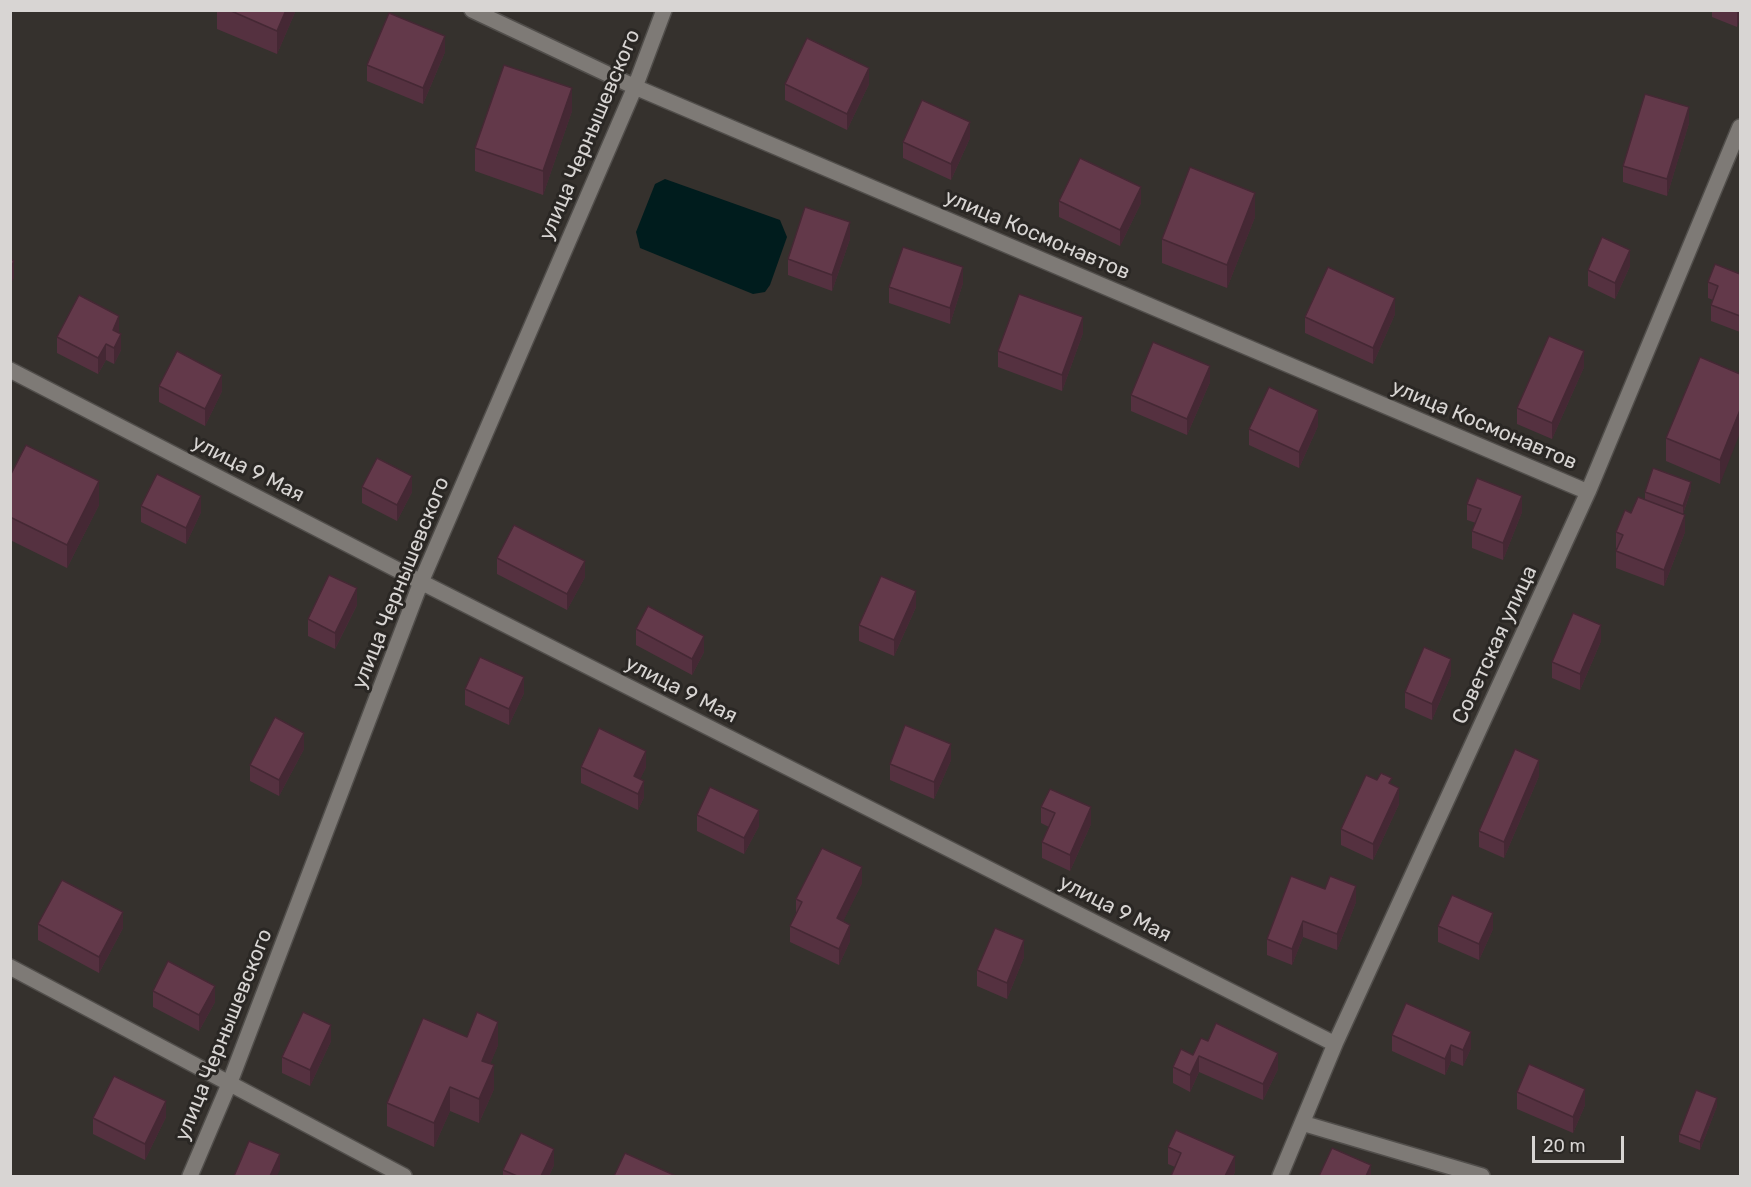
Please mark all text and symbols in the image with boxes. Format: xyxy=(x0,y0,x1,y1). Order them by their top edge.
street label: улица Чернышевского xyxy=(534,26,646,244)
street label: улица Космонавтов xyxy=(940,184,1134,286)
street label: улица Космонавтов xyxy=(1387,374,1581,476)
street label: улица 9 Мая xyxy=(188,430,308,508)
street label: улица Чернышевского xyxy=(347,473,455,693)
street label: Советская улица xyxy=(1447,562,1543,728)
street label: улица 9 Мая xyxy=(621,651,741,729)
street label: улица 9 Мая xyxy=(1055,870,1175,948)
street label: улица Чернышевского xyxy=(170,925,278,1145)
scale bar xyxy=(1535,1124,1626,1162)
text: 20 m xyxy=(1543,1135,1585,1157)

